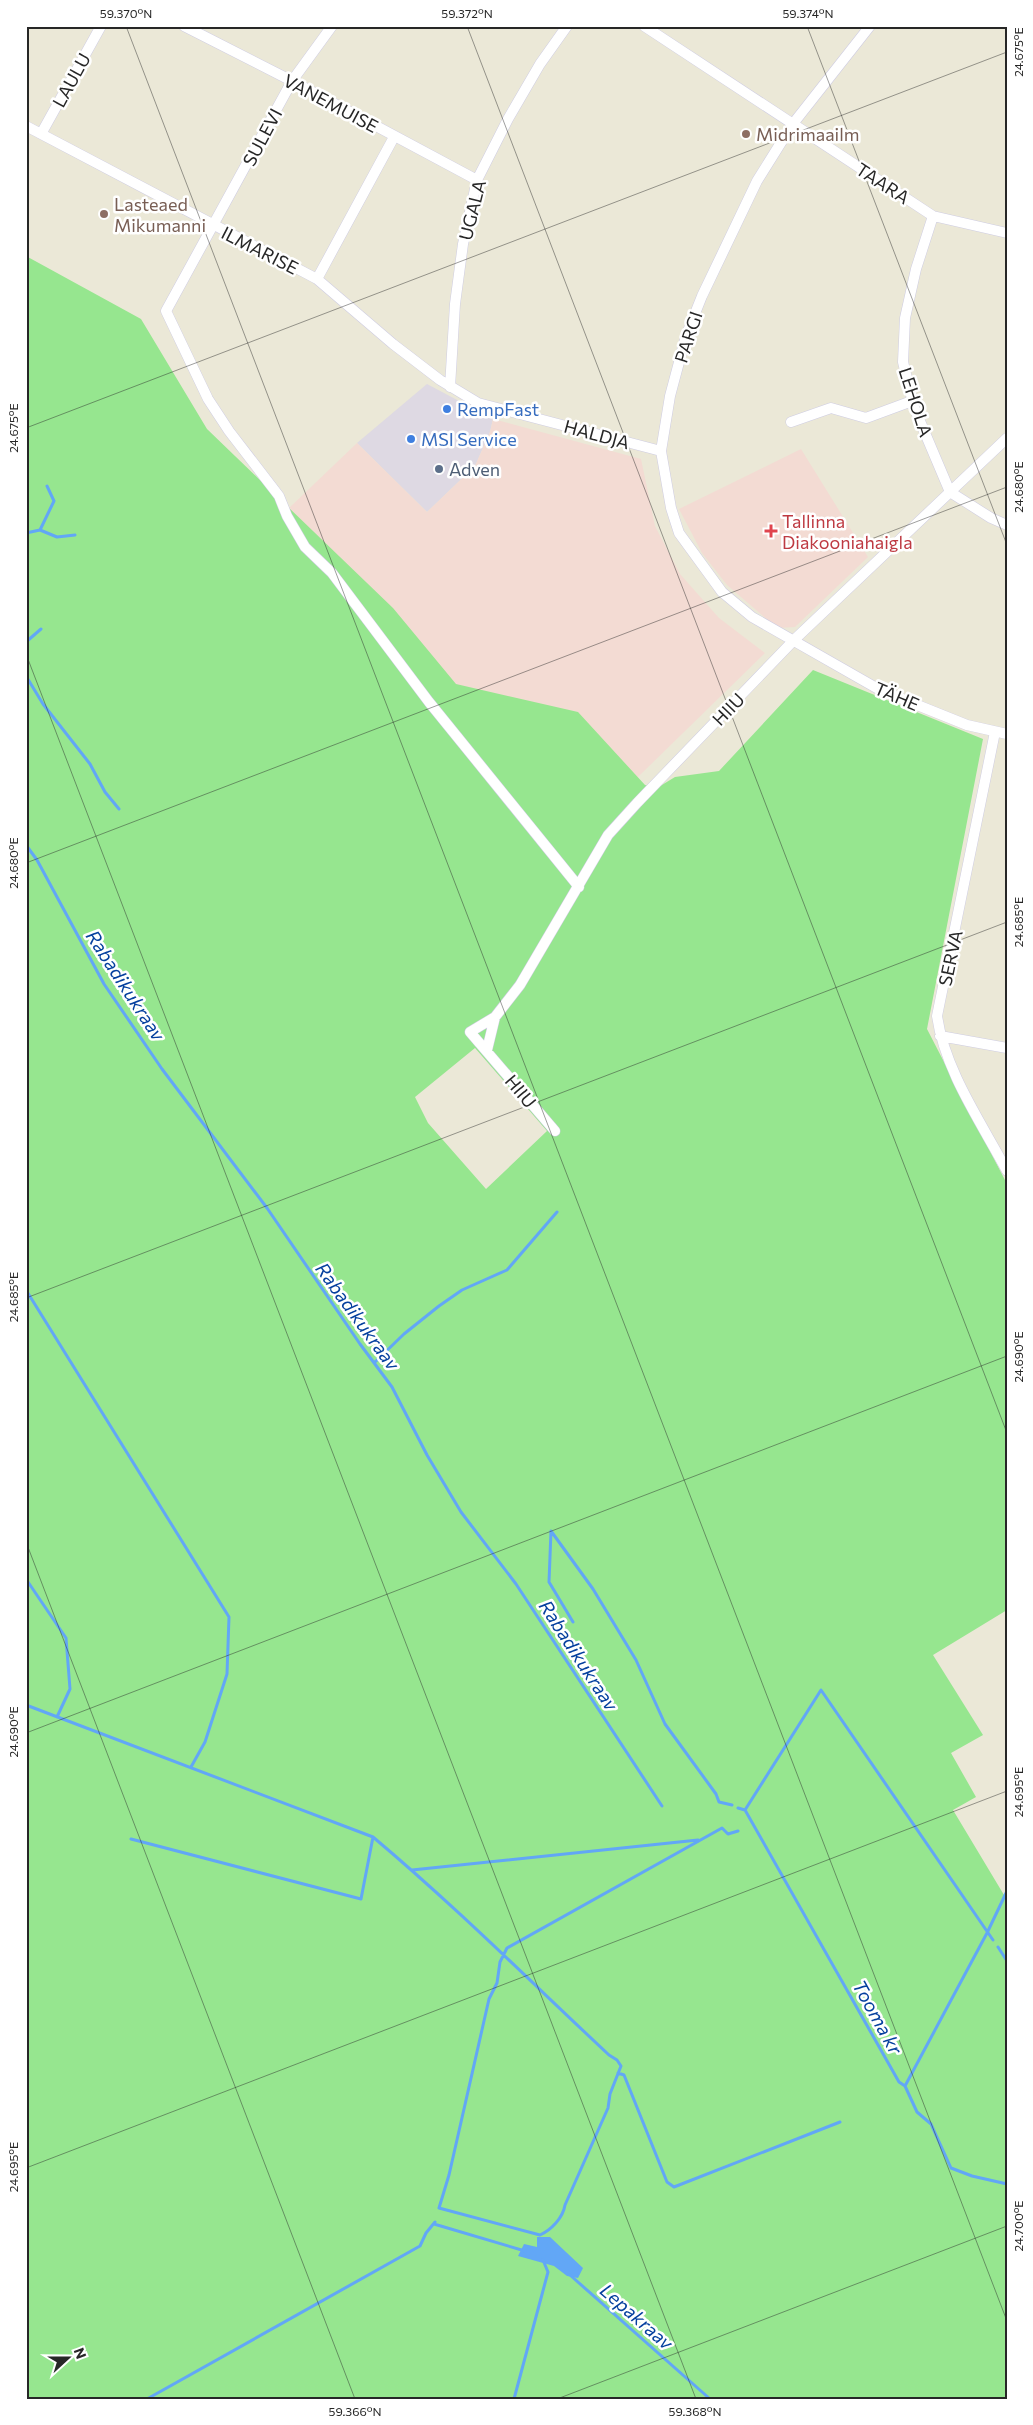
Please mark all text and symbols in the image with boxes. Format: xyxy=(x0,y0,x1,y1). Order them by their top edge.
text: 59.370°N xyxy=(100,6,152,20)
text: 59.372°N xyxy=(441,6,493,20)
text: 59.374°N xyxy=(782,6,834,20)
text: 24.675°E xyxy=(1011,27,1025,77)
street label: LAULU xyxy=(47,49,95,111)
street label: VANEMUISE xyxy=(280,69,382,137)
street label: SULEVI xyxy=(238,104,286,170)
place label: Midrimaailm xyxy=(756,123,860,145)
marker: Midrimaailm xyxy=(740,128,752,140)
street label: TAARA xyxy=(852,158,914,208)
street label: UGALA xyxy=(454,178,490,242)
place label: Lasteaed Mikumanni xyxy=(114,193,206,236)
marker: Lasteaed Mikumanni xyxy=(98,208,110,220)
street label: ILMARISE xyxy=(218,221,302,279)
street label: PARGI xyxy=(669,309,707,365)
street label: LEHOLA xyxy=(894,364,938,440)
place label: RempFast xyxy=(457,398,539,420)
text: 24.675°E xyxy=(6,403,20,453)
marker: RempFast xyxy=(441,403,453,415)
street label: HALDJA xyxy=(562,415,632,453)
place label: MSI Service xyxy=(421,428,517,450)
marker: MSI Service xyxy=(405,433,417,445)
place label: Adven xyxy=(449,458,500,480)
text: 24.680°E xyxy=(1011,461,1025,513)
marker: Adven xyxy=(433,463,445,475)
place label: Tallinna Diakooniahaigla xyxy=(782,510,913,553)
marker: Tallinna Diakooniahaigla xyxy=(764,524,778,538)
street label: TÄHE xyxy=(871,677,923,715)
street label: HIIU xyxy=(707,688,749,730)
text: 24.680°E xyxy=(6,837,20,889)
text: 24.685°E xyxy=(1011,897,1025,947)
water label: Rabadikukraav xyxy=(82,925,171,1046)
street label: SERVA xyxy=(933,928,967,988)
street label: HIIU xyxy=(501,1070,541,1112)
water label: Rabadikukraav xyxy=(311,1258,405,1375)
text: 24.685°E xyxy=(6,1272,20,1322)
text: 24.690°E xyxy=(1011,1331,1025,1383)
water label: Rabadikukraav xyxy=(535,1595,624,1716)
text: 24.690°E xyxy=(6,1706,20,1758)
text: 24.695°E xyxy=(1011,1767,1025,1817)
water label: Tooma kr xyxy=(848,1976,908,2059)
text: 24.695°E xyxy=(6,2142,20,2192)
text: 24.700°E xyxy=(1011,2201,1025,2251)
water label: Lepakraav xyxy=(596,2278,679,2355)
north arrow xyxy=(42,2332,92,2382)
text: N xyxy=(71,2345,90,2361)
text: 59.366°N xyxy=(329,2404,381,2418)
text: 59.368°N xyxy=(669,2404,721,2418)

